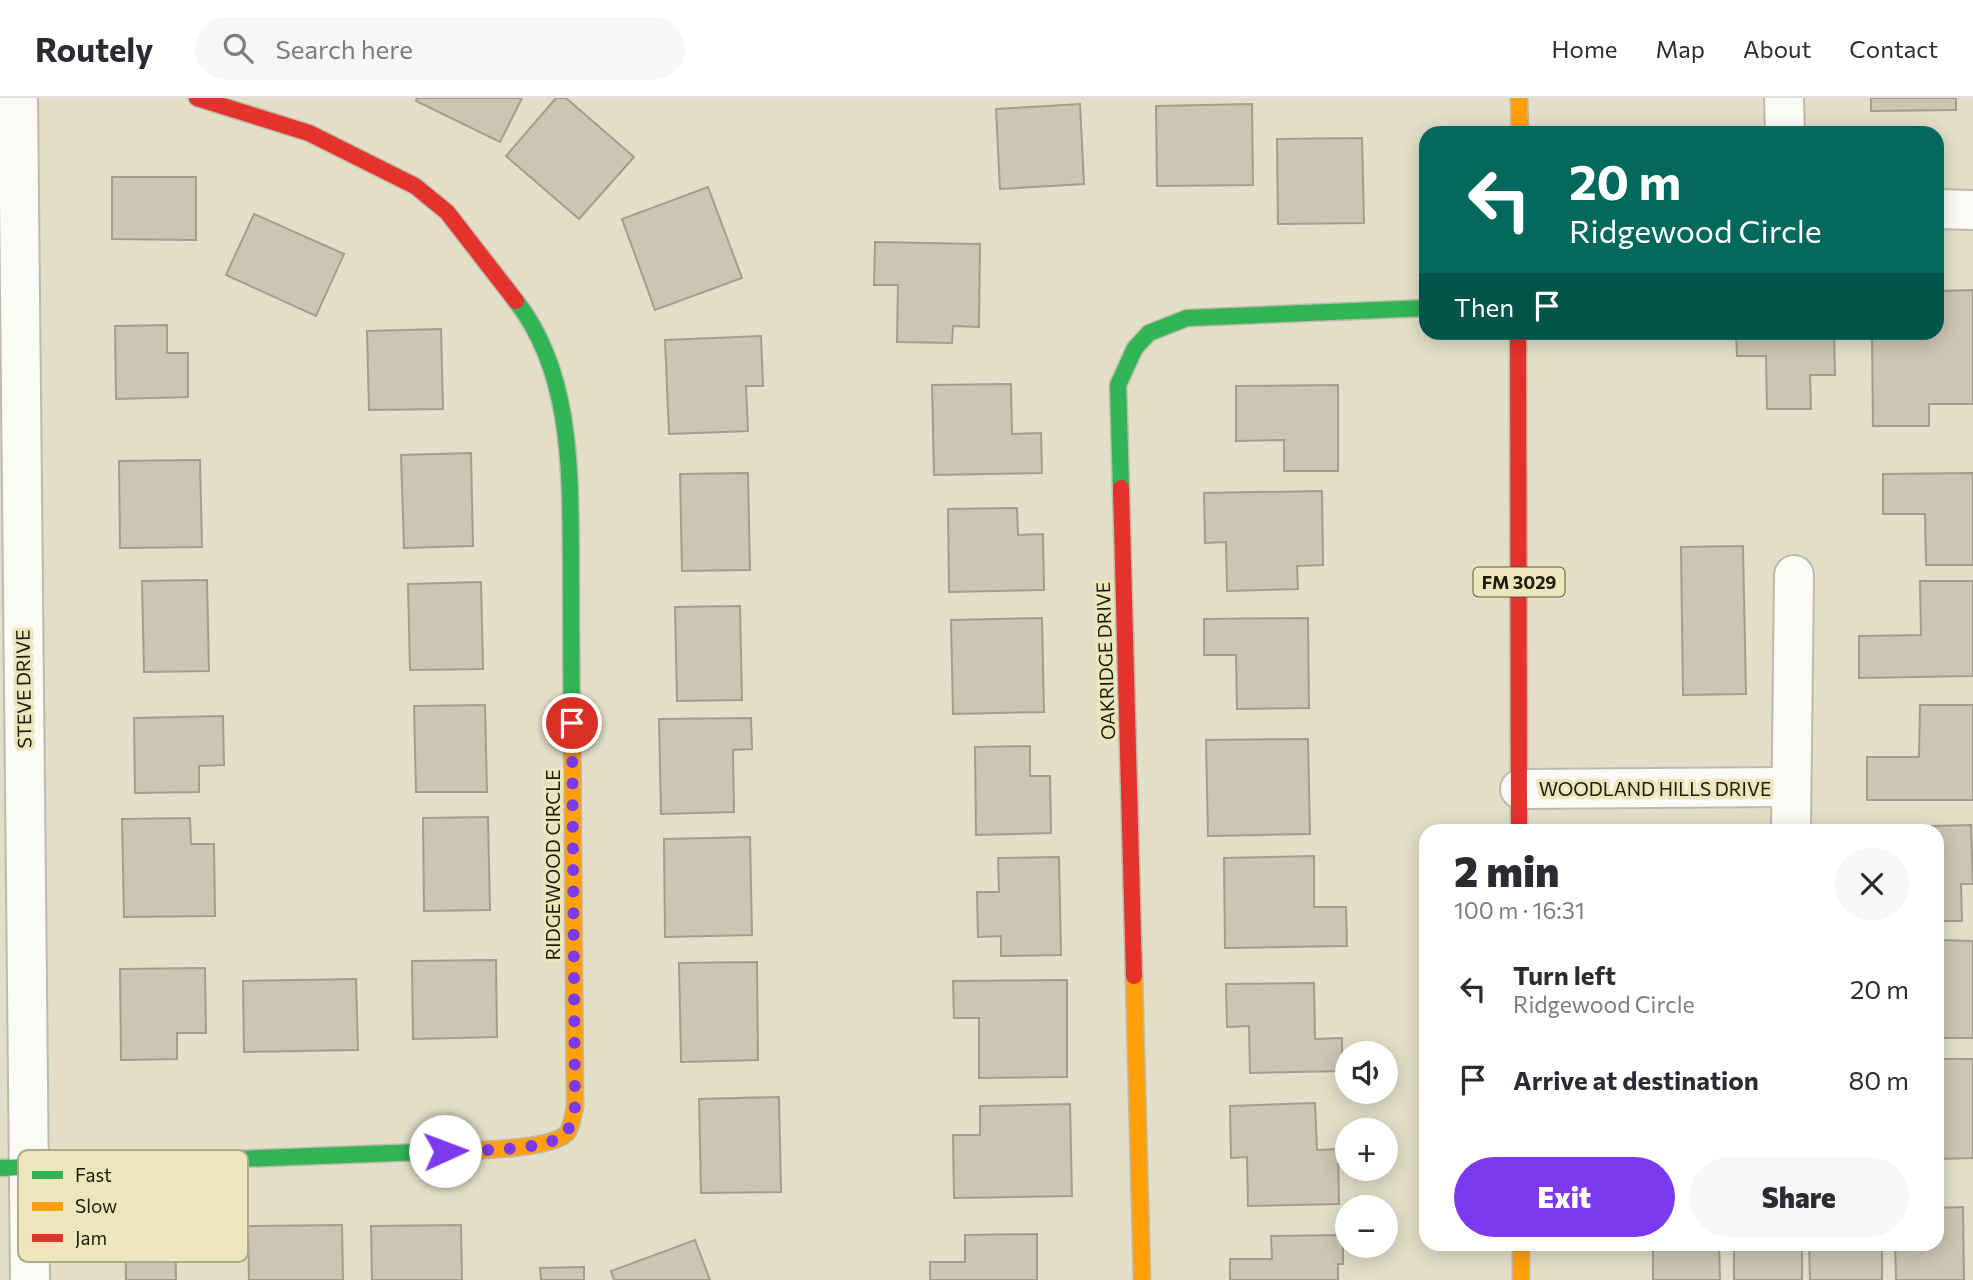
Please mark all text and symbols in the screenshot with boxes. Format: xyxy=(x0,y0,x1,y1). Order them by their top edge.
search box xyxy=(195,17,685,80)
text: Routely xyxy=(35,28,153,69)
icon: search xyxy=(219,29,257,67)
text: Search here xyxy=(275,33,413,64)
text: Home xyxy=(1552,34,1618,63)
text: Map xyxy=(1656,34,1705,63)
text: About xyxy=(1743,34,1811,63)
text: Contact xyxy=(1849,34,1938,63)
text: 20 m xyxy=(1569,150,1681,210)
icon: left xyxy=(1454,154,1545,245)
text: Ridgewood Circle xyxy=(1569,210,1822,250)
icon: arrive xyxy=(1528,287,1566,325)
text: Then xyxy=(1454,291,1514,322)
road number: FM 3029 xyxy=(1474,568,1564,596)
street label: OAKRIDGE DRIVE xyxy=(1091,582,1119,740)
street label: STEVE DRIVE xyxy=(10,629,36,749)
pin xyxy=(542,693,602,753)
icon: arrive xyxy=(553,704,591,742)
street label: RIDGEWOOD CIRCLE xyxy=(541,770,564,960)
street label: WOODLAND HILLS DRIVE xyxy=(1539,777,1771,800)
text: 2 min xyxy=(1454,844,1560,896)
button: close xyxy=(1835,847,1909,921)
text: 100 m · 16:31 xyxy=(1454,896,1585,924)
text: Turn left xyxy=(1513,959,1616,990)
icon: left xyxy=(1454,970,1492,1008)
text: 20 m xyxy=(1850,973,1909,1004)
text: Ridgewood Circle xyxy=(1513,990,1695,1018)
map controls xyxy=(1335,1041,1398,1258)
button: sound xyxy=(1335,1041,1398,1104)
icon: arrive xyxy=(1454,1061,1492,1099)
text: Arrive at destination xyxy=(1513,1064,1759,1095)
text: 80 m xyxy=(1849,1064,1909,1095)
position arrow xyxy=(408,1114,482,1188)
button: + xyxy=(1335,1118,1398,1181)
legend xyxy=(18,1150,248,1262)
button: Exit xyxy=(1454,1157,1675,1237)
button: Share xyxy=(1689,1157,1909,1237)
text: Fast xyxy=(75,1163,112,1186)
text: Slow xyxy=(75,1194,117,1217)
button: − xyxy=(1335,1195,1398,1258)
text: Jam xyxy=(75,1226,107,1249)

